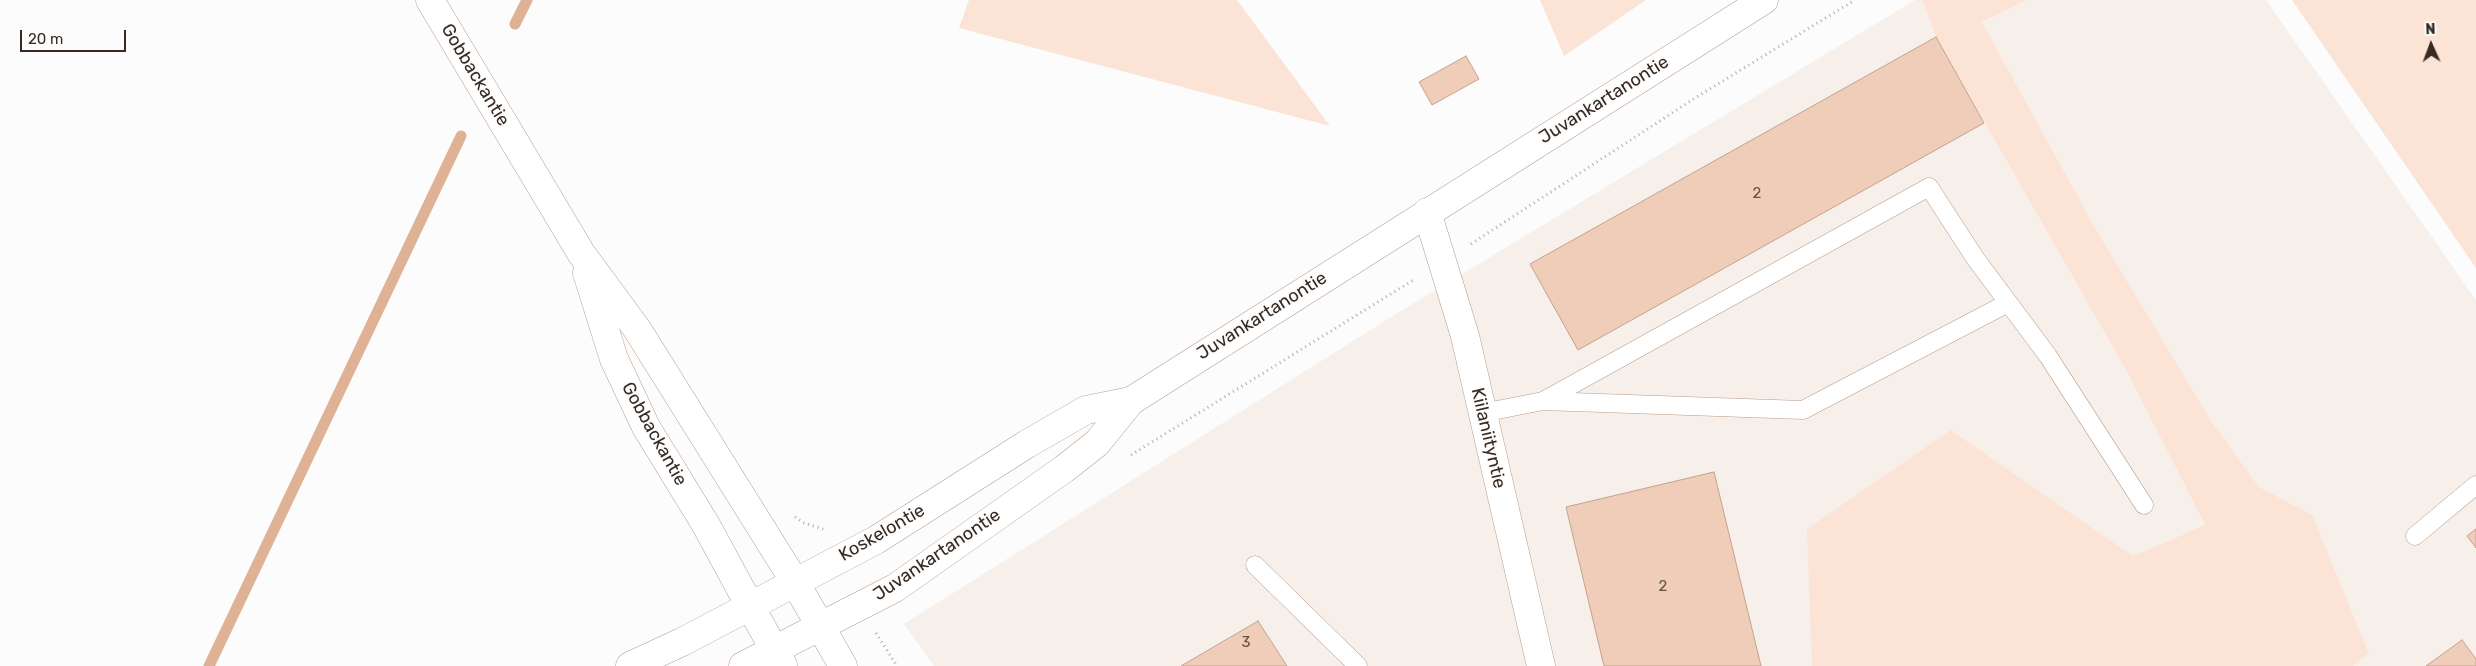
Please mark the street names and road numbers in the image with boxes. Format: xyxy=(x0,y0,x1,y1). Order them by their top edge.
street label: Gobbackantie xyxy=(436,20,514,130)
street label: Juvankartanontie xyxy=(1535,51,1673,149)
street label: Juvankartanontie xyxy=(1193,267,1331,365)
street label: Gobbackantie xyxy=(617,378,691,490)
street label: Kiilaniityntie xyxy=(1466,386,1510,490)
street label: Koskelontie xyxy=(835,500,929,566)
street label: Juvankartanontie xyxy=(869,504,1005,606)

